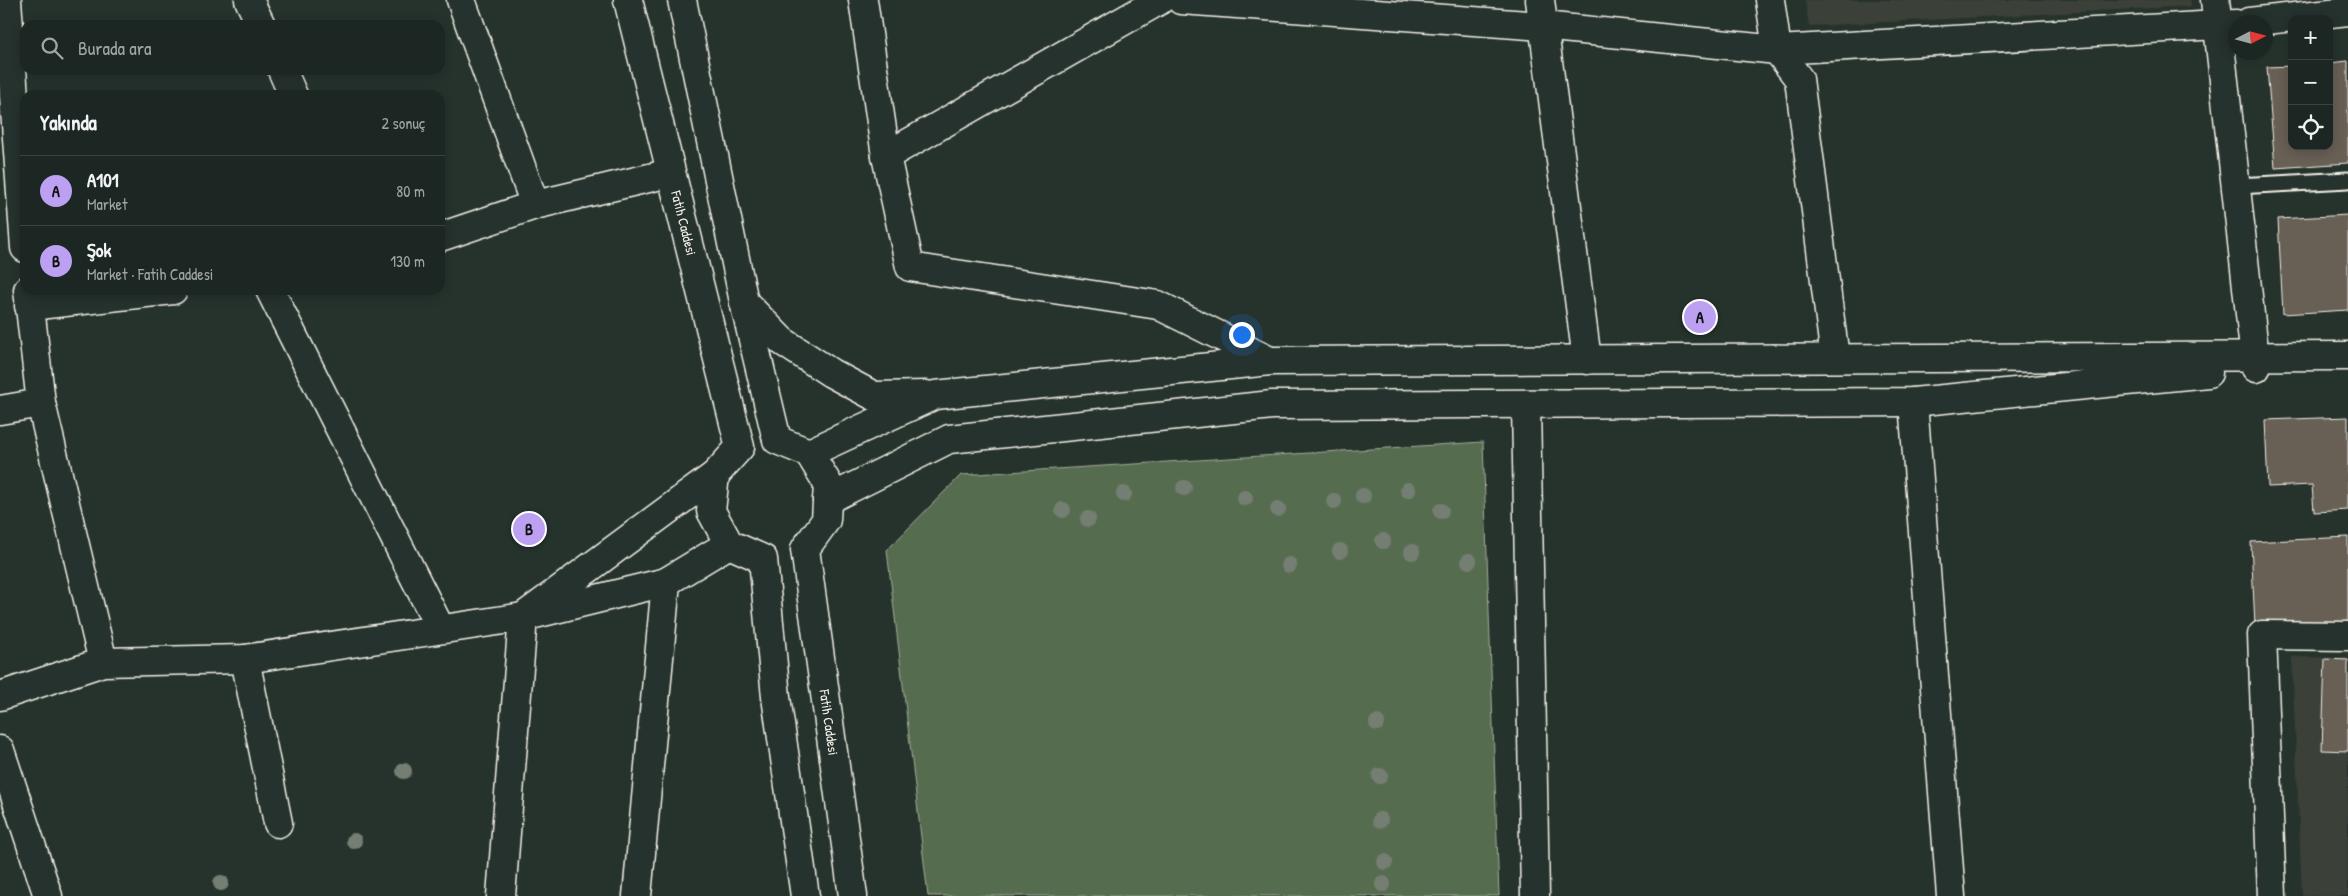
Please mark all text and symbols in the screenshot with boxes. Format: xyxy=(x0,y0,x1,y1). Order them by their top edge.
north arrow xyxy=(2228,15,2273,60)
map controls xyxy=(2288,15,2333,150)
button: + xyxy=(2288,15,2333,60)
search box xyxy=(20,20,445,75)
icon: search xyxy=(38,34,66,62)
text: Burada ara xyxy=(78,35,151,61)
button: − xyxy=(2288,60,2333,105)
button: locate xyxy=(2288,105,2333,150)
text: Yakında xyxy=(40,108,97,137)
text: 2 sonuç xyxy=(381,112,425,134)
text: A101 xyxy=(87,167,119,193)
text: A xyxy=(52,180,60,202)
text: 80 m xyxy=(396,180,425,202)
street label: Fatih Caddesi xyxy=(667,188,702,257)
text: Market xyxy=(87,193,127,215)
text: Şok xyxy=(87,237,111,263)
text: B xyxy=(52,250,60,272)
text: 130 m xyxy=(390,250,425,272)
text: Market · Fatih Caddesi xyxy=(87,263,213,285)
pin: A xyxy=(1684,298,1716,336)
your location xyxy=(1229,322,1255,348)
pin: B xyxy=(513,510,545,548)
street label: Fatih Caddesi xyxy=(815,687,843,756)

